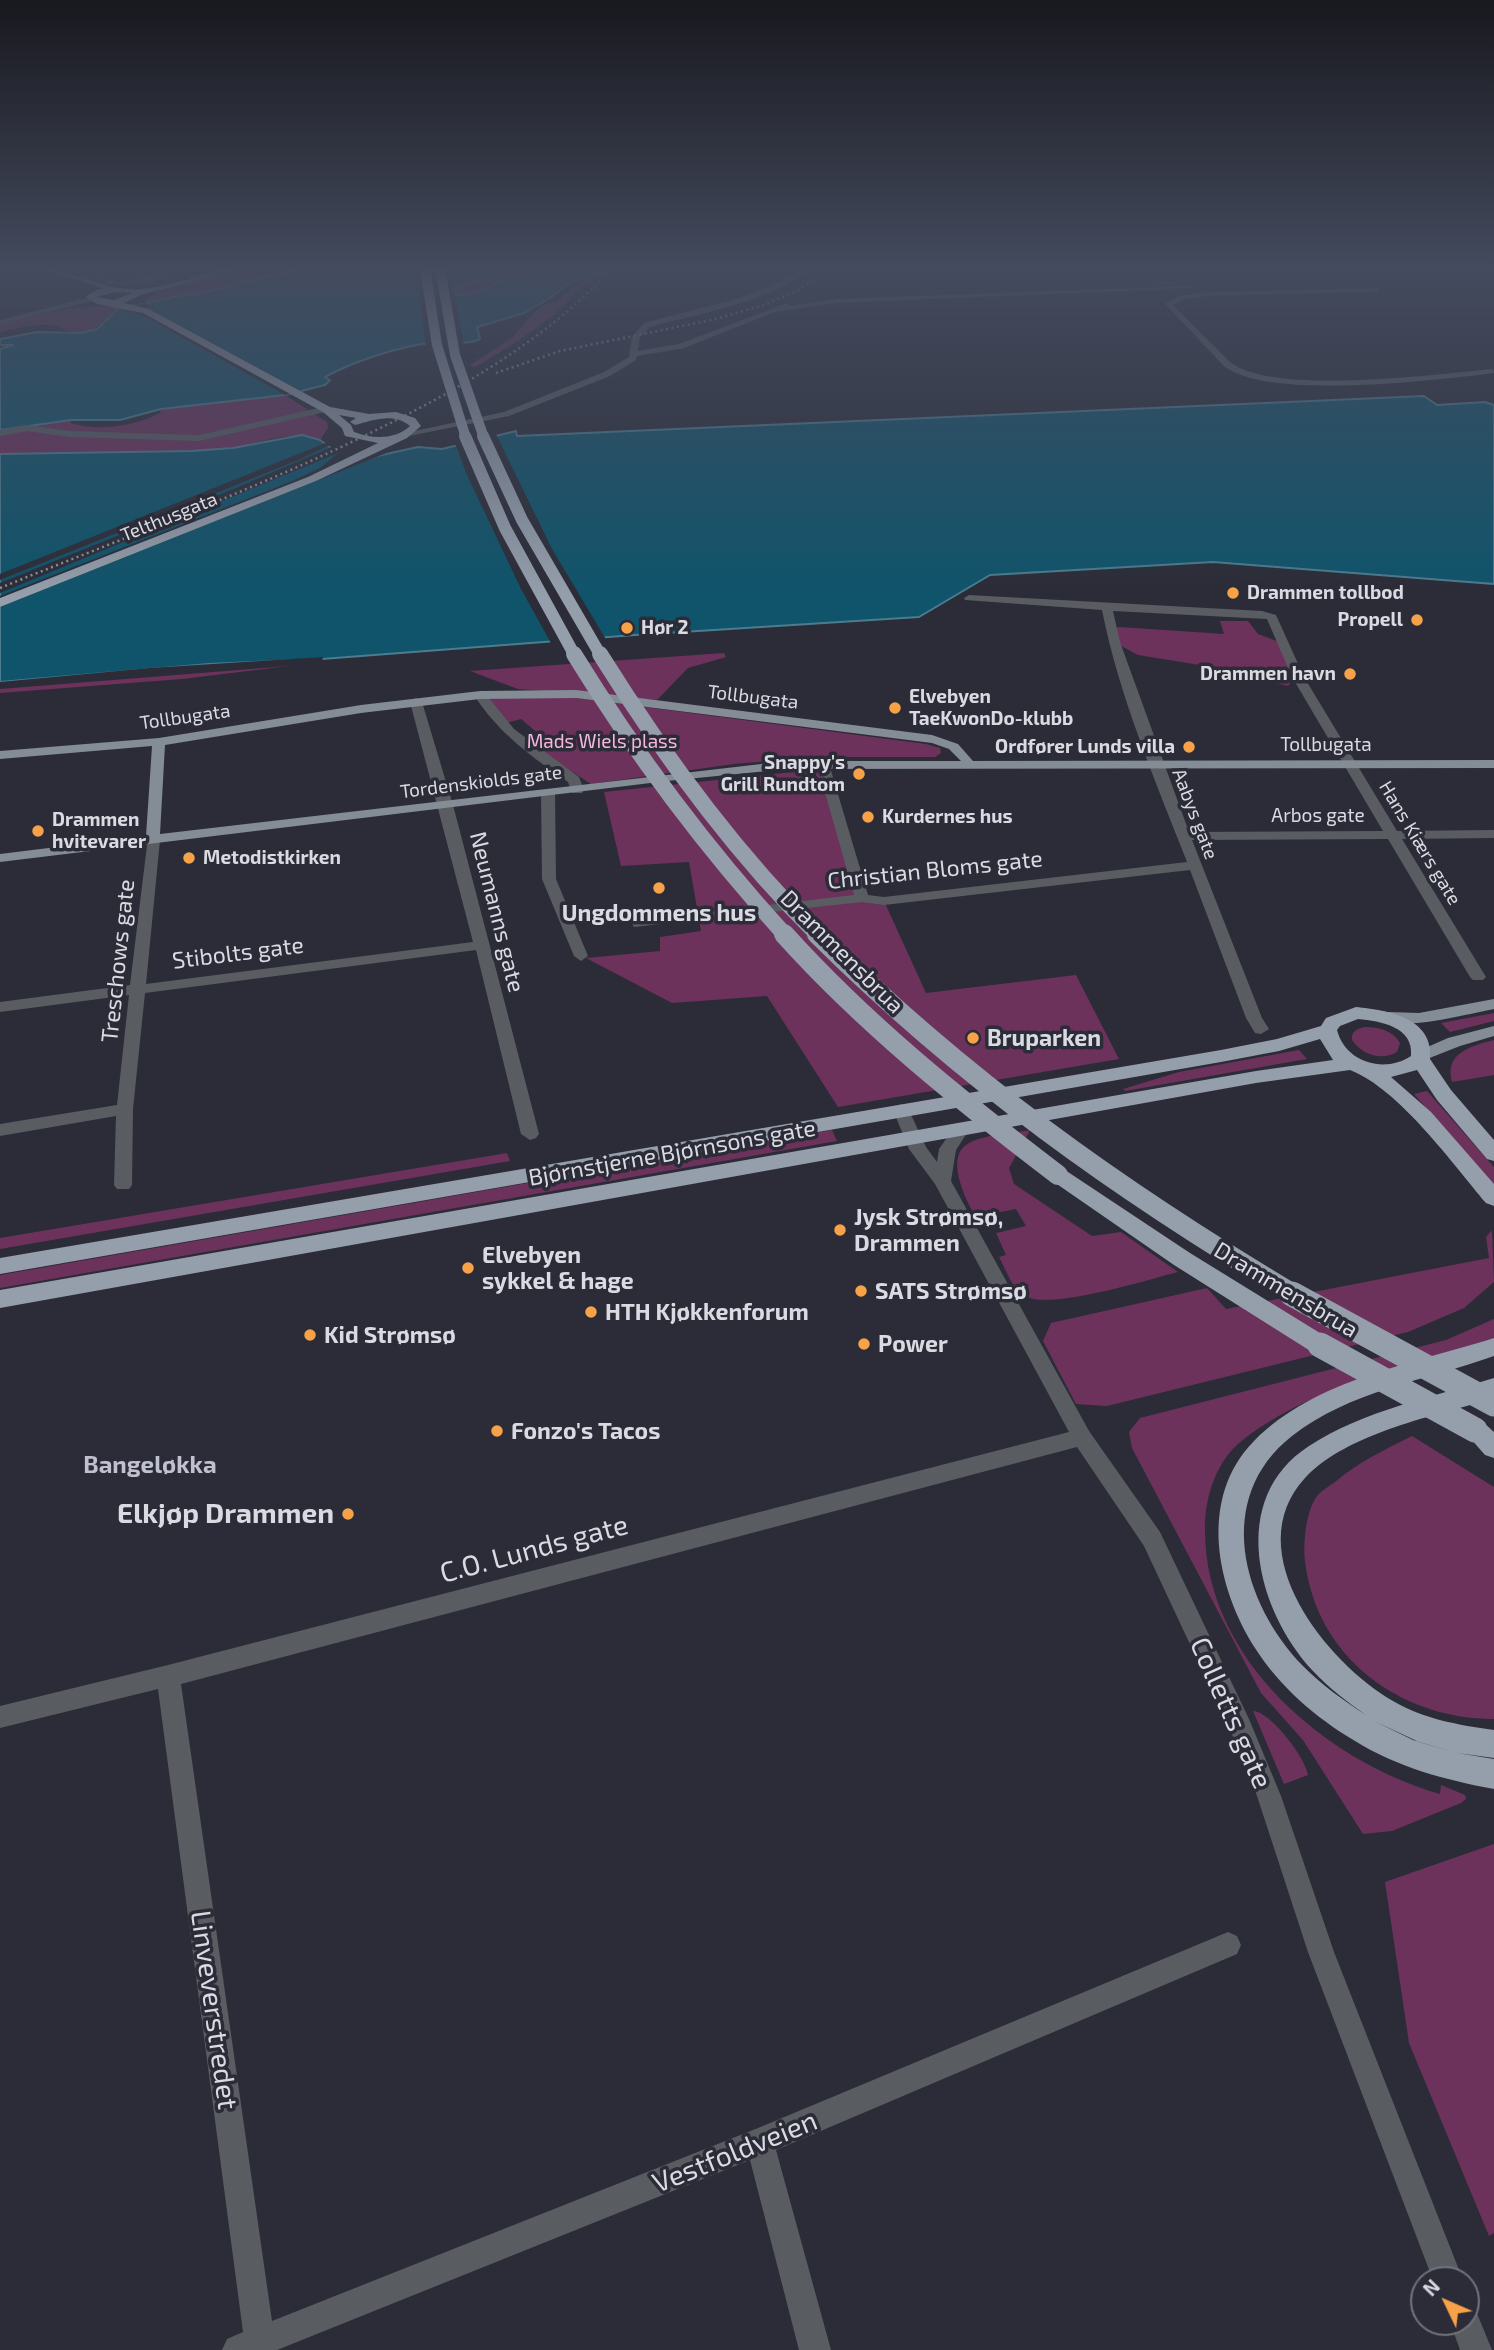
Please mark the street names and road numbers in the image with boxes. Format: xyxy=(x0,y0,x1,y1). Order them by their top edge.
street label: Telthusgata xyxy=(117,487,221,547)
street label: Tollbugata xyxy=(706,680,800,714)
street label: Tollbugata xyxy=(138,699,232,735)
street label: Tollbugata xyxy=(1280,734,1372,756)
street label: Tordenskiolds gate xyxy=(399,761,563,803)
street label: Aabys gate xyxy=(1167,765,1223,863)
street label: Hans Kiærs gate xyxy=(1374,777,1466,909)
street label: Arbos gate xyxy=(1271,805,1365,827)
street label: Neumanns gate xyxy=(464,829,530,995)
street label: Christian Bloms gate xyxy=(826,845,1044,895)
street label: Treschows gate xyxy=(96,878,140,1044)
street label: Drammensbrua xyxy=(775,885,909,1019)
street label: Stibolts gate xyxy=(171,931,305,975)
street label: Bjørnstjerne Bjørnsons gate xyxy=(526,1114,818,1192)
street label: Drammensbrua xyxy=(1209,1236,1363,1344)
street label: C.O. Lunds gate xyxy=(436,1508,632,1590)
street label: Colletts gate xyxy=(1183,1632,1279,1794)
street label: Linveverstredet xyxy=(183,1908,245,2112)
street label: Vestfoldveien xyxy=(648,2104,822,2200)

